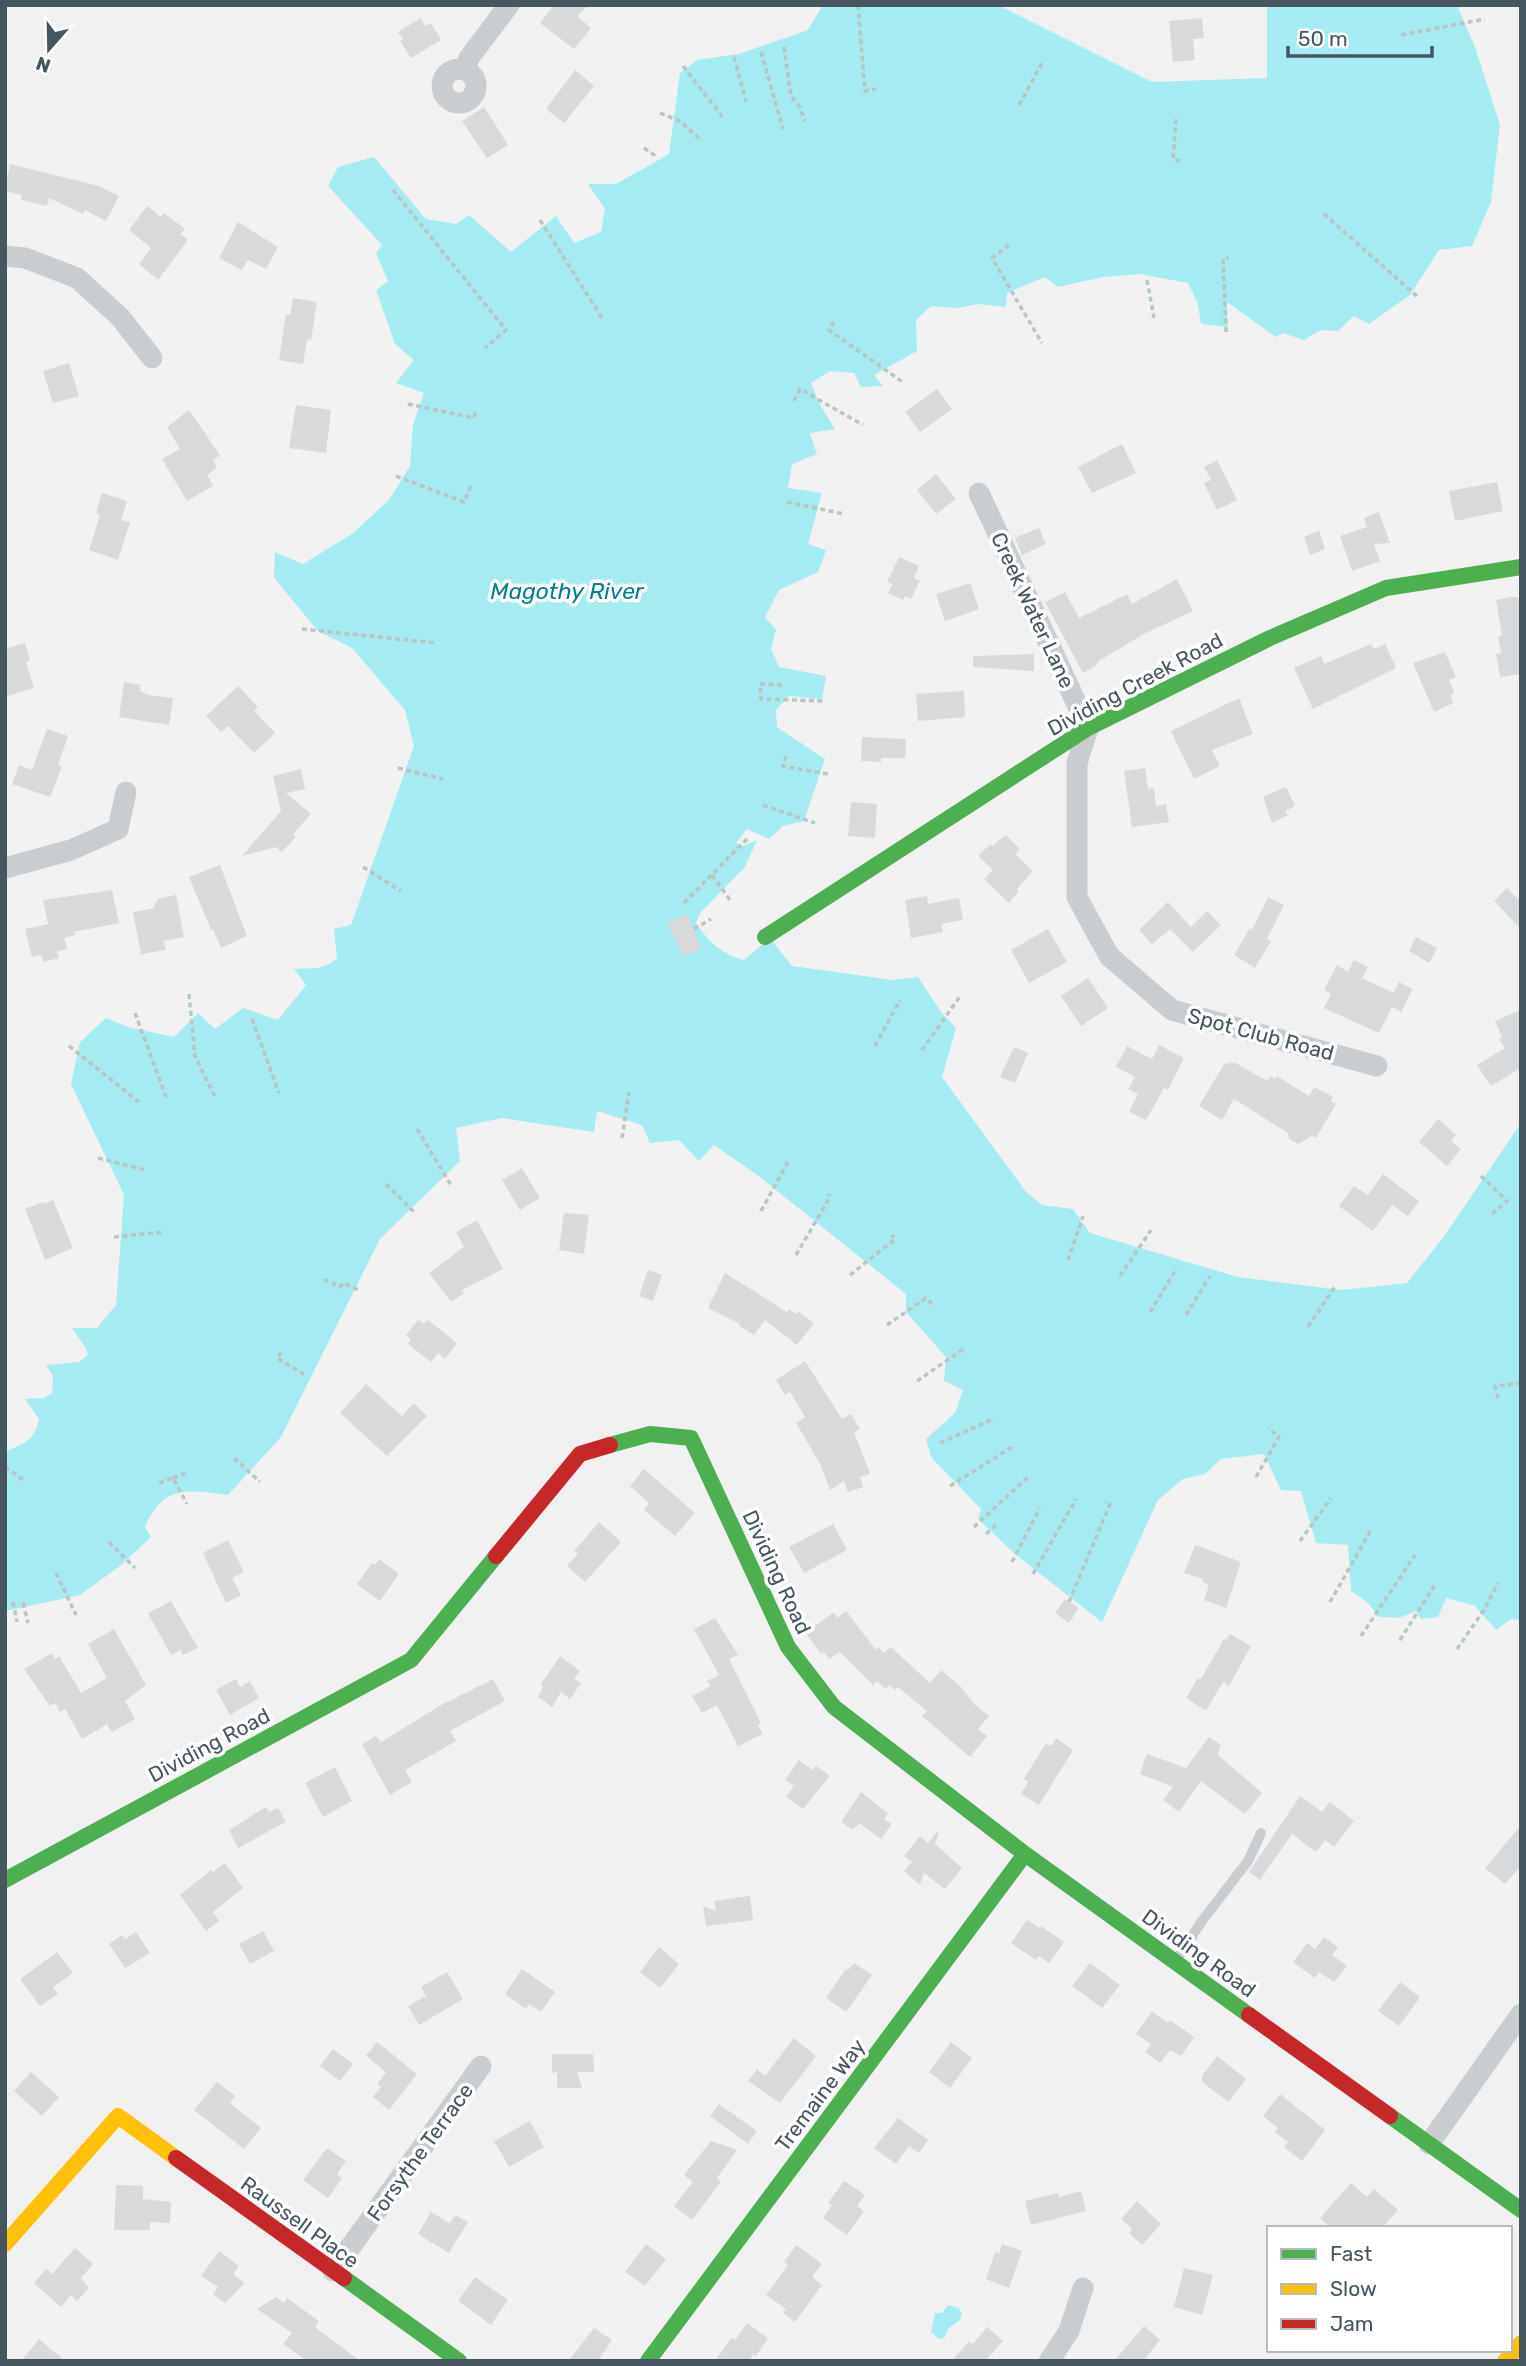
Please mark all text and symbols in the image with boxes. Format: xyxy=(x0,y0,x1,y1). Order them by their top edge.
north arrow xyxy=(14,14,84,84)
scale bar xyxy=(1288,14,1432,58)
text: 50 m xyxy=(1298,26,1348,51)
text: N xyxy=(33,51,54,78)
street label: Creek Water Lane xyxy=(986,528,1080,692)
water label: Magothy River xyxy=(490,577,645,605)
street label: Dividing Creek Road xyxy=(1043,627,1227,741)
street label: Spot Club Road xyxy=(1185,1003,1337,1065)
street label: Dividing Road xyxy=(737,1506,817,1638)
street label: Dividing Road xyxy=(144,1703,274,1787)
street label: Dividing Road xyxy=(1137,1903,1261,2003)
street label: Tremaine Way xyxy=(770,2034,871,2156)
street label: Forsythe Terrace xyxy=(362,2078,478,2226)
street label: Raussell Place xyxy=(236,2171,364,2273)
legend xyxy=(1267,2226,1512,2352)
text: Fast xyxy=(1330,2241,1372,2266)
text: Slow xyxy=(1330,2276,1377,2301)
text: Jam xyxy=(1330,2311,1374,2336)

